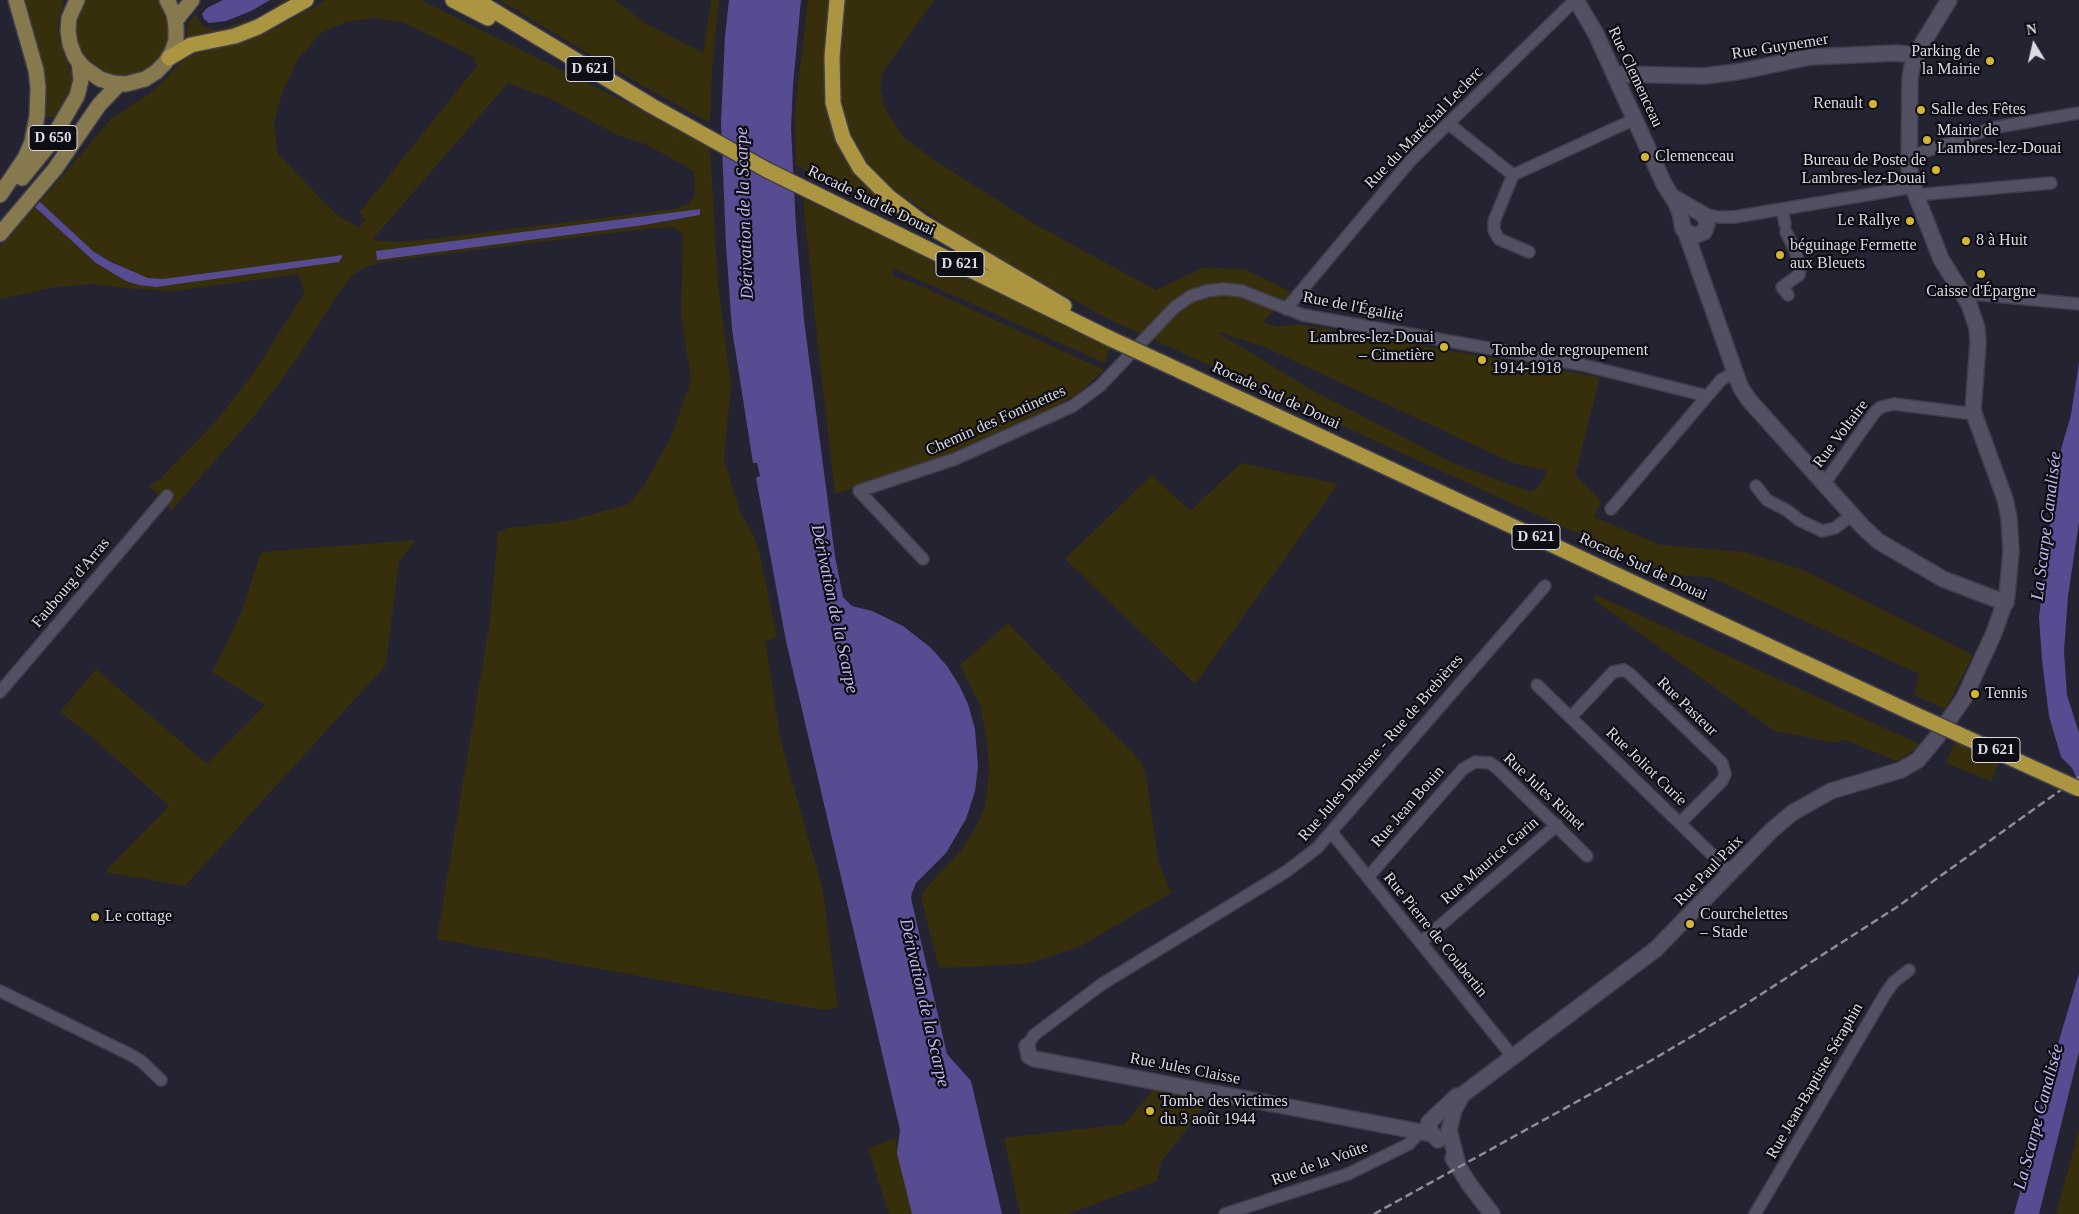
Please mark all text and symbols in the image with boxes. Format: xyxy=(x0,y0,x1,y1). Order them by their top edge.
north arrow xyxy=(2009,20,2059,70)
text: N xyxy=(2025,21,2038,38)
street label: Rue Clemenceau xyxy=(1603,24,1667,130)
street label: Rue Guynemer xyxy=(1730,30,1830,64)
place label: Parking de la Mairie xyxy=(1911,42,1980,80)
marker: Parking de la Mairie xyxy=(1984,55,1996,67)
road number: D 621 xyxy=(566,56,614,82)
street label: Rue du Maréchal Leclerc xyxy=(1361,63,1487,193)
place label: Renault xyxy=(1813,94,1863,114)
marker: Renault xyxy=(1867,98,1879,110)
place label: Salle des Fêtes xyxy=(1931,100,2026,120)
marker: Salle des Fêtes xyxy=(1915,104,1927,116)
place label: Mairie de Lambres-lez-Douai xyxy=(1937,121,2061,159)
road number: D 650 xyxy=(29,126,77,150)
water label: Dérivation de la Scarpe xyxy=(731,126,759,300)
marker: Mairie de Lambres-lez-Douai xyxy=(1921,134,1933,146)
place label: Clemenceau xyxy=(1655,147,1734,167)
marker: Clemenceau xyxy=(1639,151,1651,163)
place label: Bureau de Poste de Lambres-lez-Douai xyxy=(1802,151,1926,189)
street label: Rocade Sud de Douai xyxy=(804,162,938,240)
marker: Bureau de Poste de Lambres-lez-Douai xyxy=(1930,164,1942,176)
place label: Le Rallye xyxy=(1837,211,1900,231)
marker: Le Rallye xyxy=(1904,215,1916,227)
place label: 8 à Huit xyxy=(1976,231,2028,251)
marker: 8 à Huit xyxy=(1960,235,1972,247)
place label: béguinage Fermette aux Bleuets xyxy=(1790,236,1917,274)
marker: béguinage Fermette aux Bleuets xyxy=(1774,249,1786,261)
road number: D 621 xyxy=(936,252,984,276)
marker: Caisse d'Épargne xyxy=(1975,268,1987,280)
place label: Caisse d'Épargne xyxy=(1926,282,2036,302)
street label: Rue de l'Égalité xyxy=(1301,288,1405,326)
place label: Lambres-lez-Douai – Cimetière xyxy=(1310,328,1434,366)
marker: Lambres-lez-Douai – Cimetière xyxy=(1438,341,1450,353)
place label: Tombe de regroupement 1914-1918 xyxy=(1492,341,1648,379)
marker: Tombe de regroupement 1914-1918 xyxy=(1476,354,1488,366)
street label: Rocade Sud de Douai xyxy=(1209,358,1343,434)
street label: Chemin des Fontinettes xyxy=(923,382,1069,460)
street label: Rue Voltaire xyxy=(1809,396,1873,472)
water label: La Scarpe Canalisée xyxy=(2027,450,2067,602)
water label: Dérivation de la Scarpe xyxy=(806,522,862,696)
road number: D 621 xyxy=(1512,524,1560,550)
street label: Rocade Sud de Douai xyxy=(1576,529,1710,605)
street label: Faubourg d'Arras xyxy=(28,534,114,632)
street label: Rue Jules Dhaisne - Rue de Brebières xyxy=(1294,650,1468,846)
street label: Rue Pasteur xyxy=(1653,673,1721,741)
place label: Tennis xyxy=(1985,684,2027,704)
marker: Tennis xyxy=(1969,688,1981,700)
street label: Rue Joliot Curie xyxy=(1602,724,1690,810)
road number: D 621 xyxy=(1972,738,2020,762)
street label: Rue Jules Rimet xyxy=(1499,749,1589,835)
street label: Rue Jean Bouin xyxy=(1368,762,1448,852)
street label: Rue Maurice Garin xyxy=(1437,813,1543,909)
street label: Rue Paul Paix xyxy=(1671,832,1747,910)
street label: Rue Pierre de Coubertin xyxy=(1379,869,1491,1001)
place label: Courchelettes – Stade xyxy=(1700,905,1788,943)
place label: Le cottage xyxy=(105,907,172,927)
marker: Le cottage xyxy=(89,911,101,923)
water label: Dérivation de la Scarpe xyxy=(894,917,954,1089)
marker: Courchelettes – Stade xyxy=(1684,918,1696,930)
street label: Rue Jean-Baptiste Séraphin xyxy=(1762,1000,1868,1162)
water label: La Scarpe Canalisée xyxy=(2009,1042,2069,1192)
street label: Rue Jules Claisse xyxy=(1128,1049,1242,1089)
place label: Tombe des victimes du 3 août 1944 xyxy=(1160,1092,1288,1130)
marker: Tombe des victimes du 3 août 1944 xyxy=(1144,1105,1156,1117)
street label: Rue de la Voûte xyxy=(1269,1138,1371,1190)

